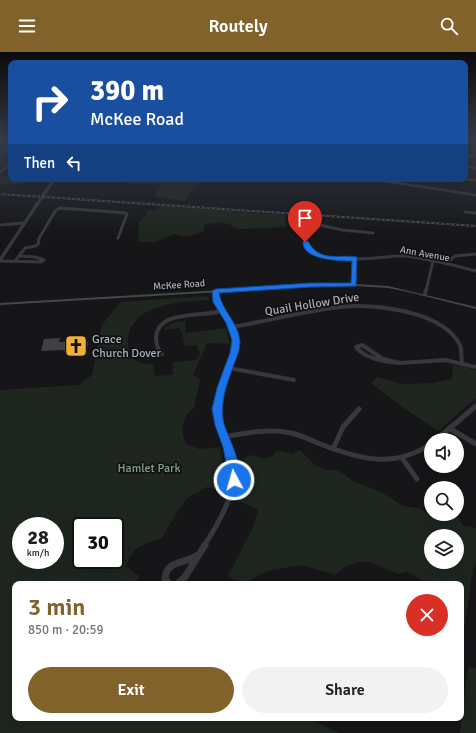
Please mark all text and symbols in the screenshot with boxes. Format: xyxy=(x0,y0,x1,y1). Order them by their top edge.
icon: menu xyxy=(16,15,38,37)
text: Routely xyxy=(208,15,268,37)
icon: search xyxy=(438,15,460,37)
text: 390 m xyxy=(90,74,164,108)
icon: right xyxy=(24,76,76,128)
text: McKee Road xyxy=(90,108,184,130)
icon: left xyxy=(63,152,85,174)
text: Then xyxy=(24,154,55,172)
pin xyxy=(288,201,322,242)
icon: arrive xyxy=(294,207,316,229)
street label: Ann Avenue xyxy=(399,244,451,264)
street label: McKee Road xyxy=(153,277,206,293)
street label: Quail Hollow Drive xyxy=(264,290,360,319)
place label: Grace Church Dover xyxy=(92,332,162,361)
church icon: Grace Church Dover xyxy=(63,333,89,359)
map controls xyxy=(424,433,464,569)
button: sound xyxy=(424,433,464,473)
position arrow xyxy=(213,459,255,501)
park label: Hamlet Park xyxy=(117,461,181,476)
button: search xyxy=(424,481,464,521)
speed limit sign: 30 xyxy=(72,517,124,569)
text: 28 xyxy=(27,525,49,550)
button: layers xyxy=(424,529,464,569)
text: km/h xyxy=(27,547,49,559)
text: 3 min xyxy=(28,592,85,622)
button: close xyxy=(406,594,448,636)
text: 850 m · 20:59 xyxy=(28,622,104,638)
button: Exit xyxy=(28,667,234,713)
button: Share xyxy=(242,667,448,713)

